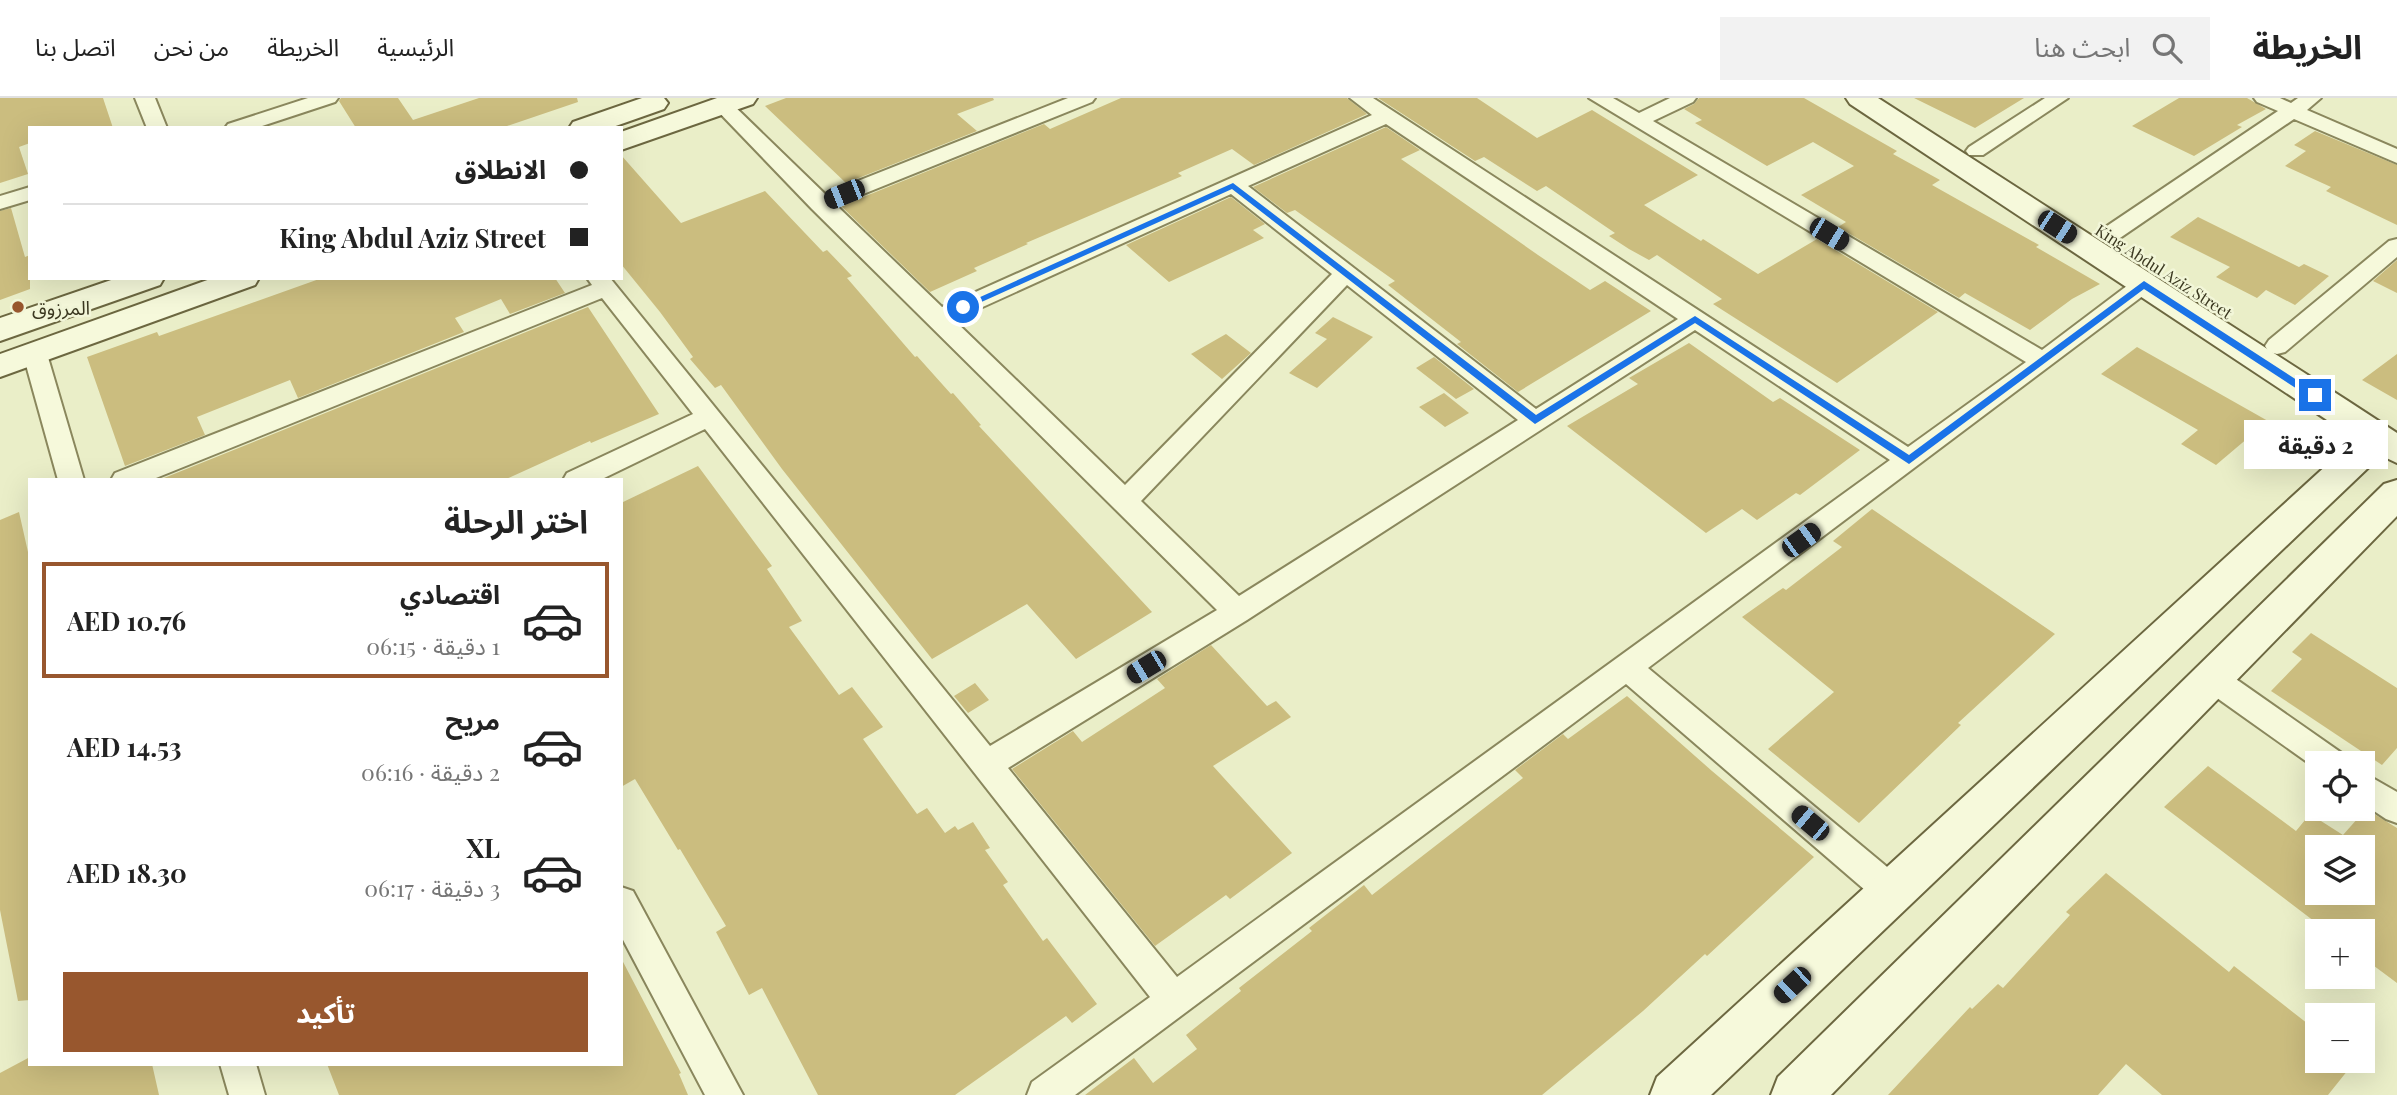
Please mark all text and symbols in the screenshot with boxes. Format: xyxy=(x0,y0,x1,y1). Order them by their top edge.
search box xyxy=(1720,17,2210,80)
text: الخريطة xyxy=(2252,23,2362,67)
text: ابحث هنا xyxy=(2034,29,2130,64)
icon: search xyxy=(2148,29,2186,67)
text: اتصل بنا xyxy=(35,30,116,62)
text: من نحن xyxy=(154,30,229,62)
text: الخريطة xyxy=(267,30,339,62)
text: الرئيسية xyxy=(377,30,454,62)
text: الانطلاق xyxy=(455,151,546,186)
car xyxy=(821,176,868,212)
car xyxy=(2034,207,2081,247)
car xyxy=(1806,214,1853,254)
street label: King Abdul Aziz Street xyxy=(2092,219,2237,323)
text: King Abdul Aziz Street xyxy=(279,220,546,255)
route start xyxy=(947,291,979,323)
place label: المرزوق xyxy=(32,294,90,320)
marker: المرزوق xyxy=(10,299,26,315)
route end xyxy=(2299,379,2331,411)
callout: 2 دقيقة xyxy=(2243,420,2387,468)
text: 2 دقيقة xyxy=(2278,429,2354,460)
text: اختر الرحلة xyxy=(444,498,588,541)
car xyxy=(1778,519,1825,561)
text: اقتصادي xyxy=(400,576,500,611)
icon: car xyxy=(521,589,584,652)
text: AED 10.76 xyxy=(67,603,186,638)
text: 1 دقيقة · 06:15 xyxy=(366,630,500,661)
car xyxy=(1123,647,1170,687)
text: مريح xyxy=(445,702,500,737)
icon: car xyxy=(521,715,584,778)
text: AED 14.53 xyxy=(67,729,182,764)
map controls xyxy=(2305,751,2375,1073)
button: locate xyxy=(2305,751,2375,821)
text: 2 دقيقة · 06:16 xyxy=(361,756,500,787)
car xyxy=(1788,801,1833,845)
text: XL xyxy=(466,830,500,865)
button: layers xyxy=(2305,835,2375,905)
icon: car xyxy=(521,841,584,904)
text: AED 18.30 xyxy=(67,855,187,890)
text: 3 دقيقة · 06:17 xyxy=(364,872,500,903)
button: + xyxy=(2305,919,2375,989)
car xyxy=(1770,963,1815,1007)
button: تأكيد xyxy=(63,972,588,1052)
button: − xyxy=(2305,1003,2375,1073)

